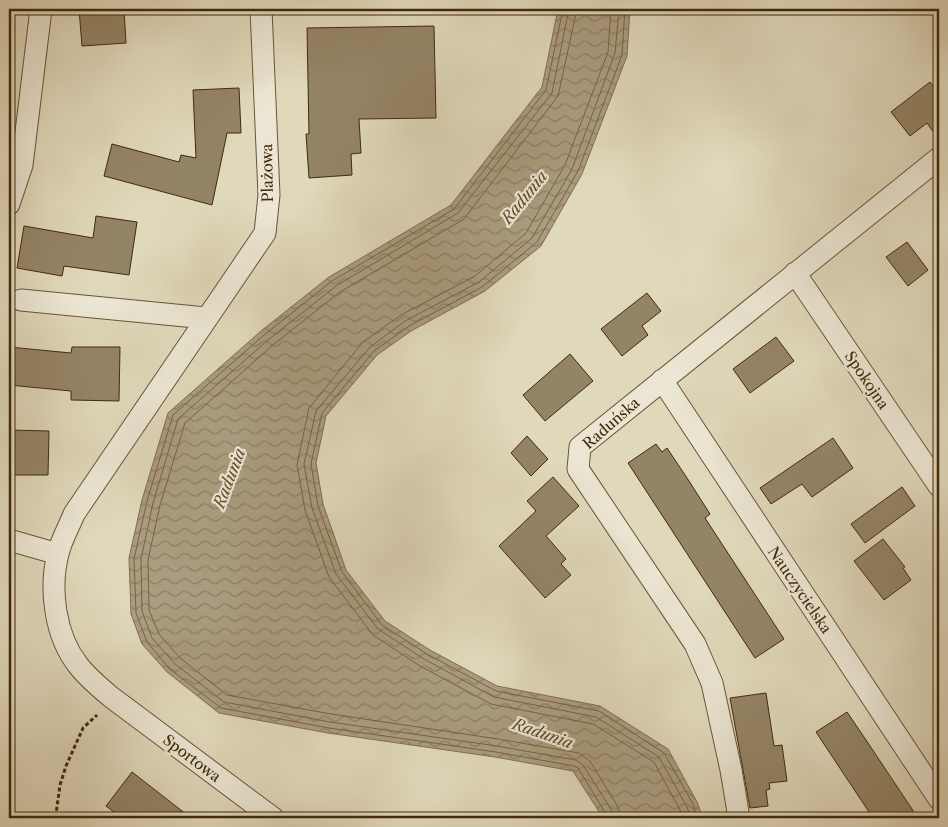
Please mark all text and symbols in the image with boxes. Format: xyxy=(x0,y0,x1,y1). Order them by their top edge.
street label: Plażowa xyxy=(257,143,277,203)
water label: Radunia xyxy=(495,166,552,229)
street label: Spokojna xyxy=(841,347,893,413)
street label: Raduńska xyxy=(579,393,643,453)
water label: Radunia xyxy=(208,445,250,513)
street label: Nauczycielska xyxy=(764,543,836,637)
water label: Radunia xyxy=(508,713,576,753)
street label: Sportowa xyxy=(159,730,225,786)

